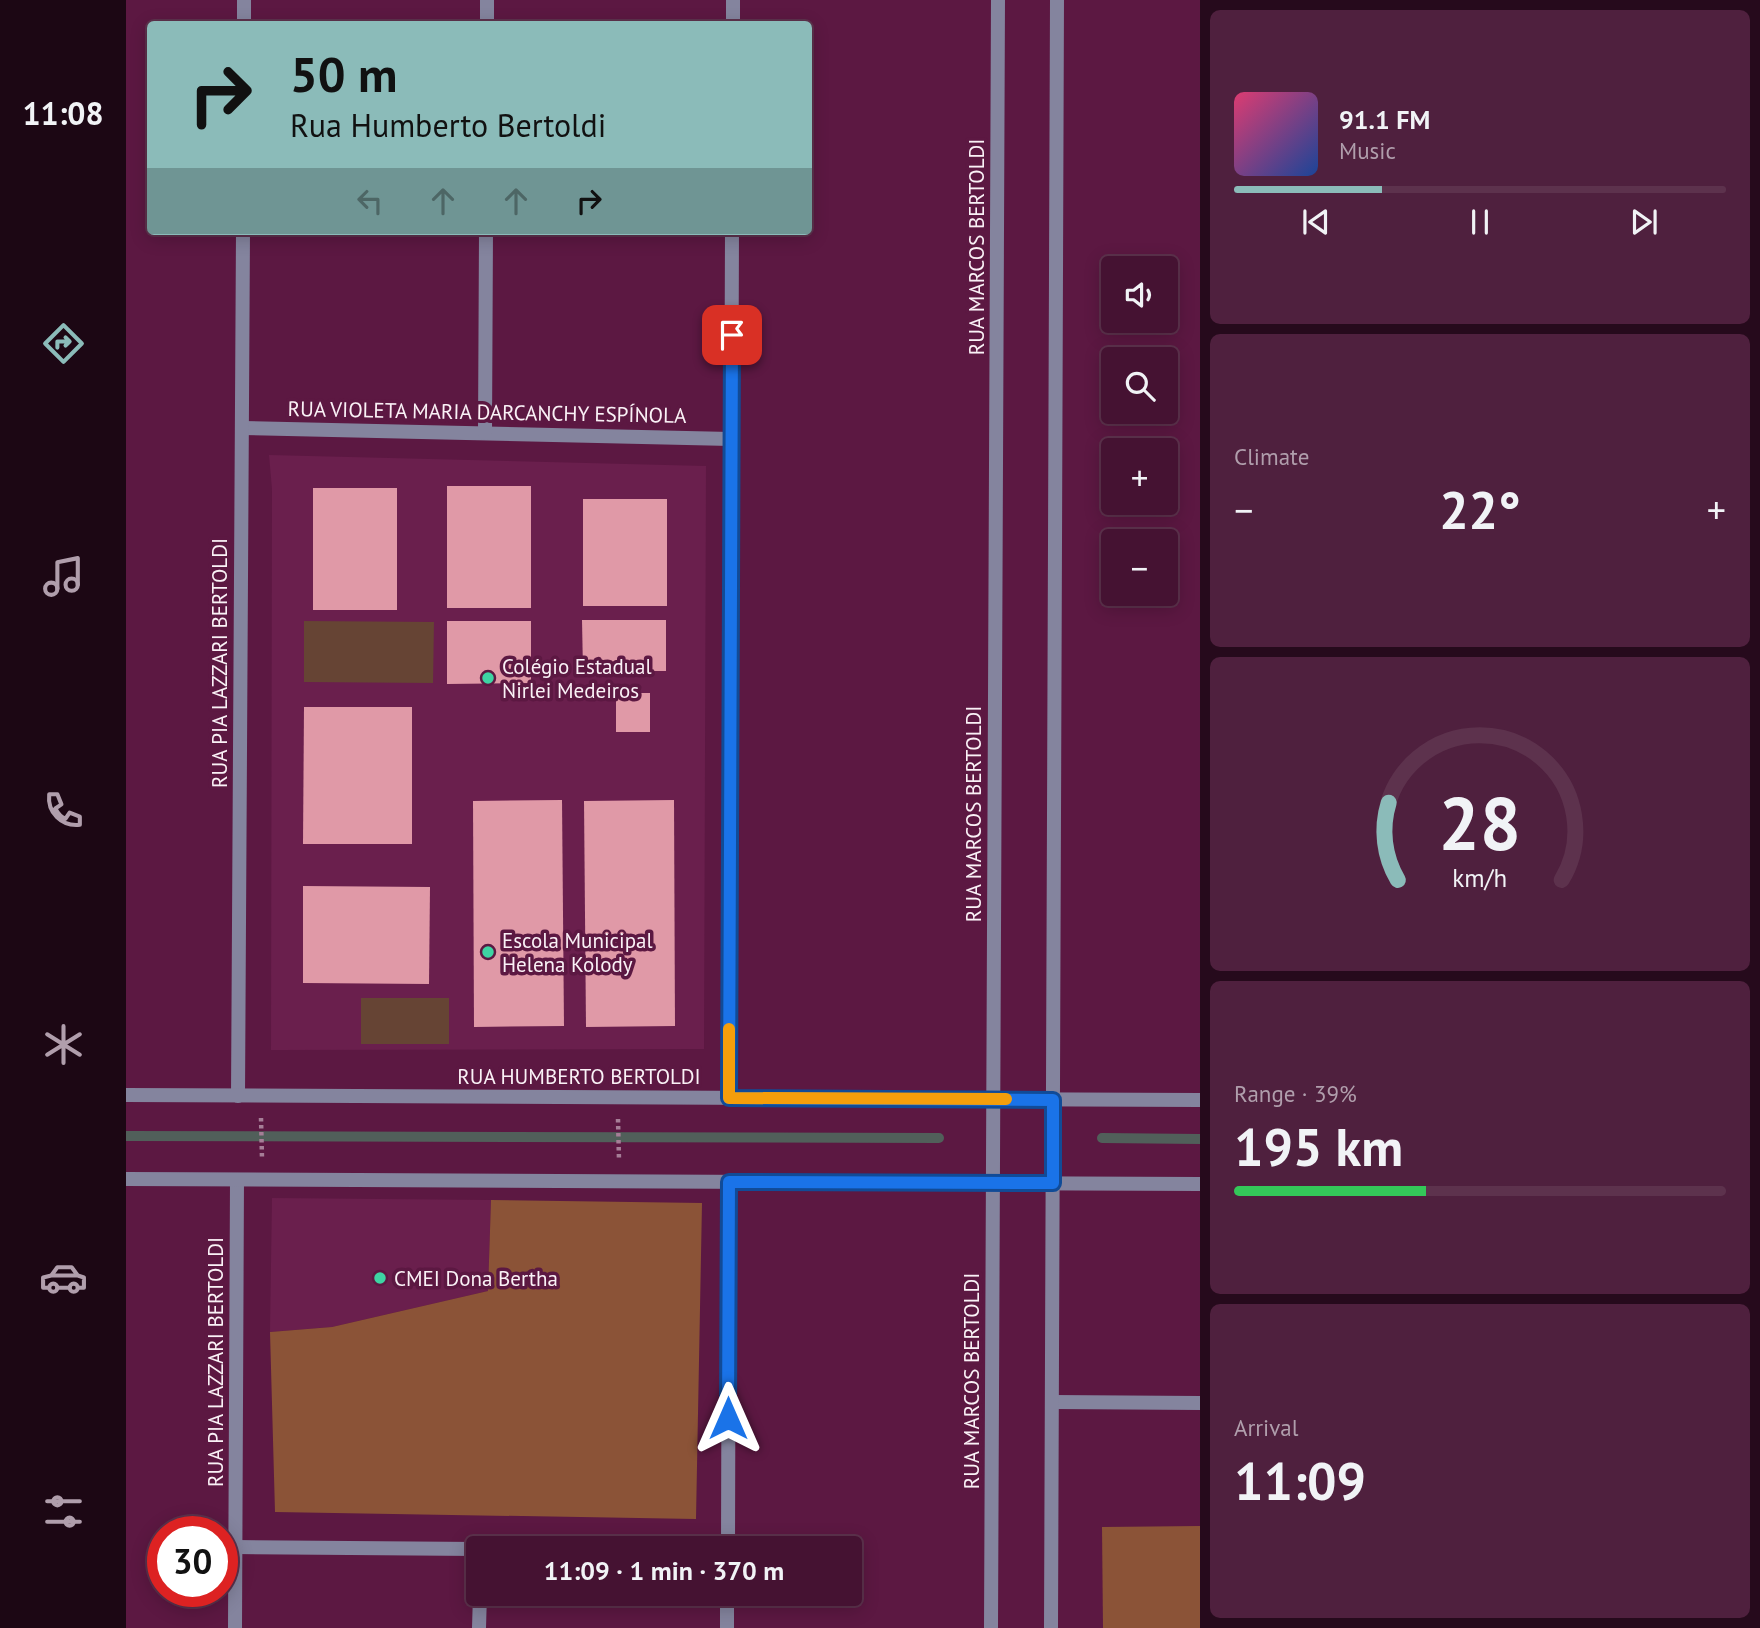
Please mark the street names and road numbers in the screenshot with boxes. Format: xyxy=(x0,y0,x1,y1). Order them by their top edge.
street label: RUA MARCOS BERTOLDI xyxy=(963,139,990,355)
street label: RUA VIOLETA MARIA DARCANCHY ESPÍNOLA xyxy=(287,395,687,429)
street label: RUA PIA LAZZARI BERTOLDI xyxy=(206,538,233,788)
street label: RUA MARCOS BERTOLDI xyxy=(960,706,987,922)
street label: RUA HUMBERTO BERTOLDI xyxy=(457,1063,701,1090)
street label: RUA PIA LAZZARI BERTOLDI xyxy=(202,1237,229,1487)
street label: RUA MARCOS BERTOLDI xyxy=(958,1273,985,1489)

